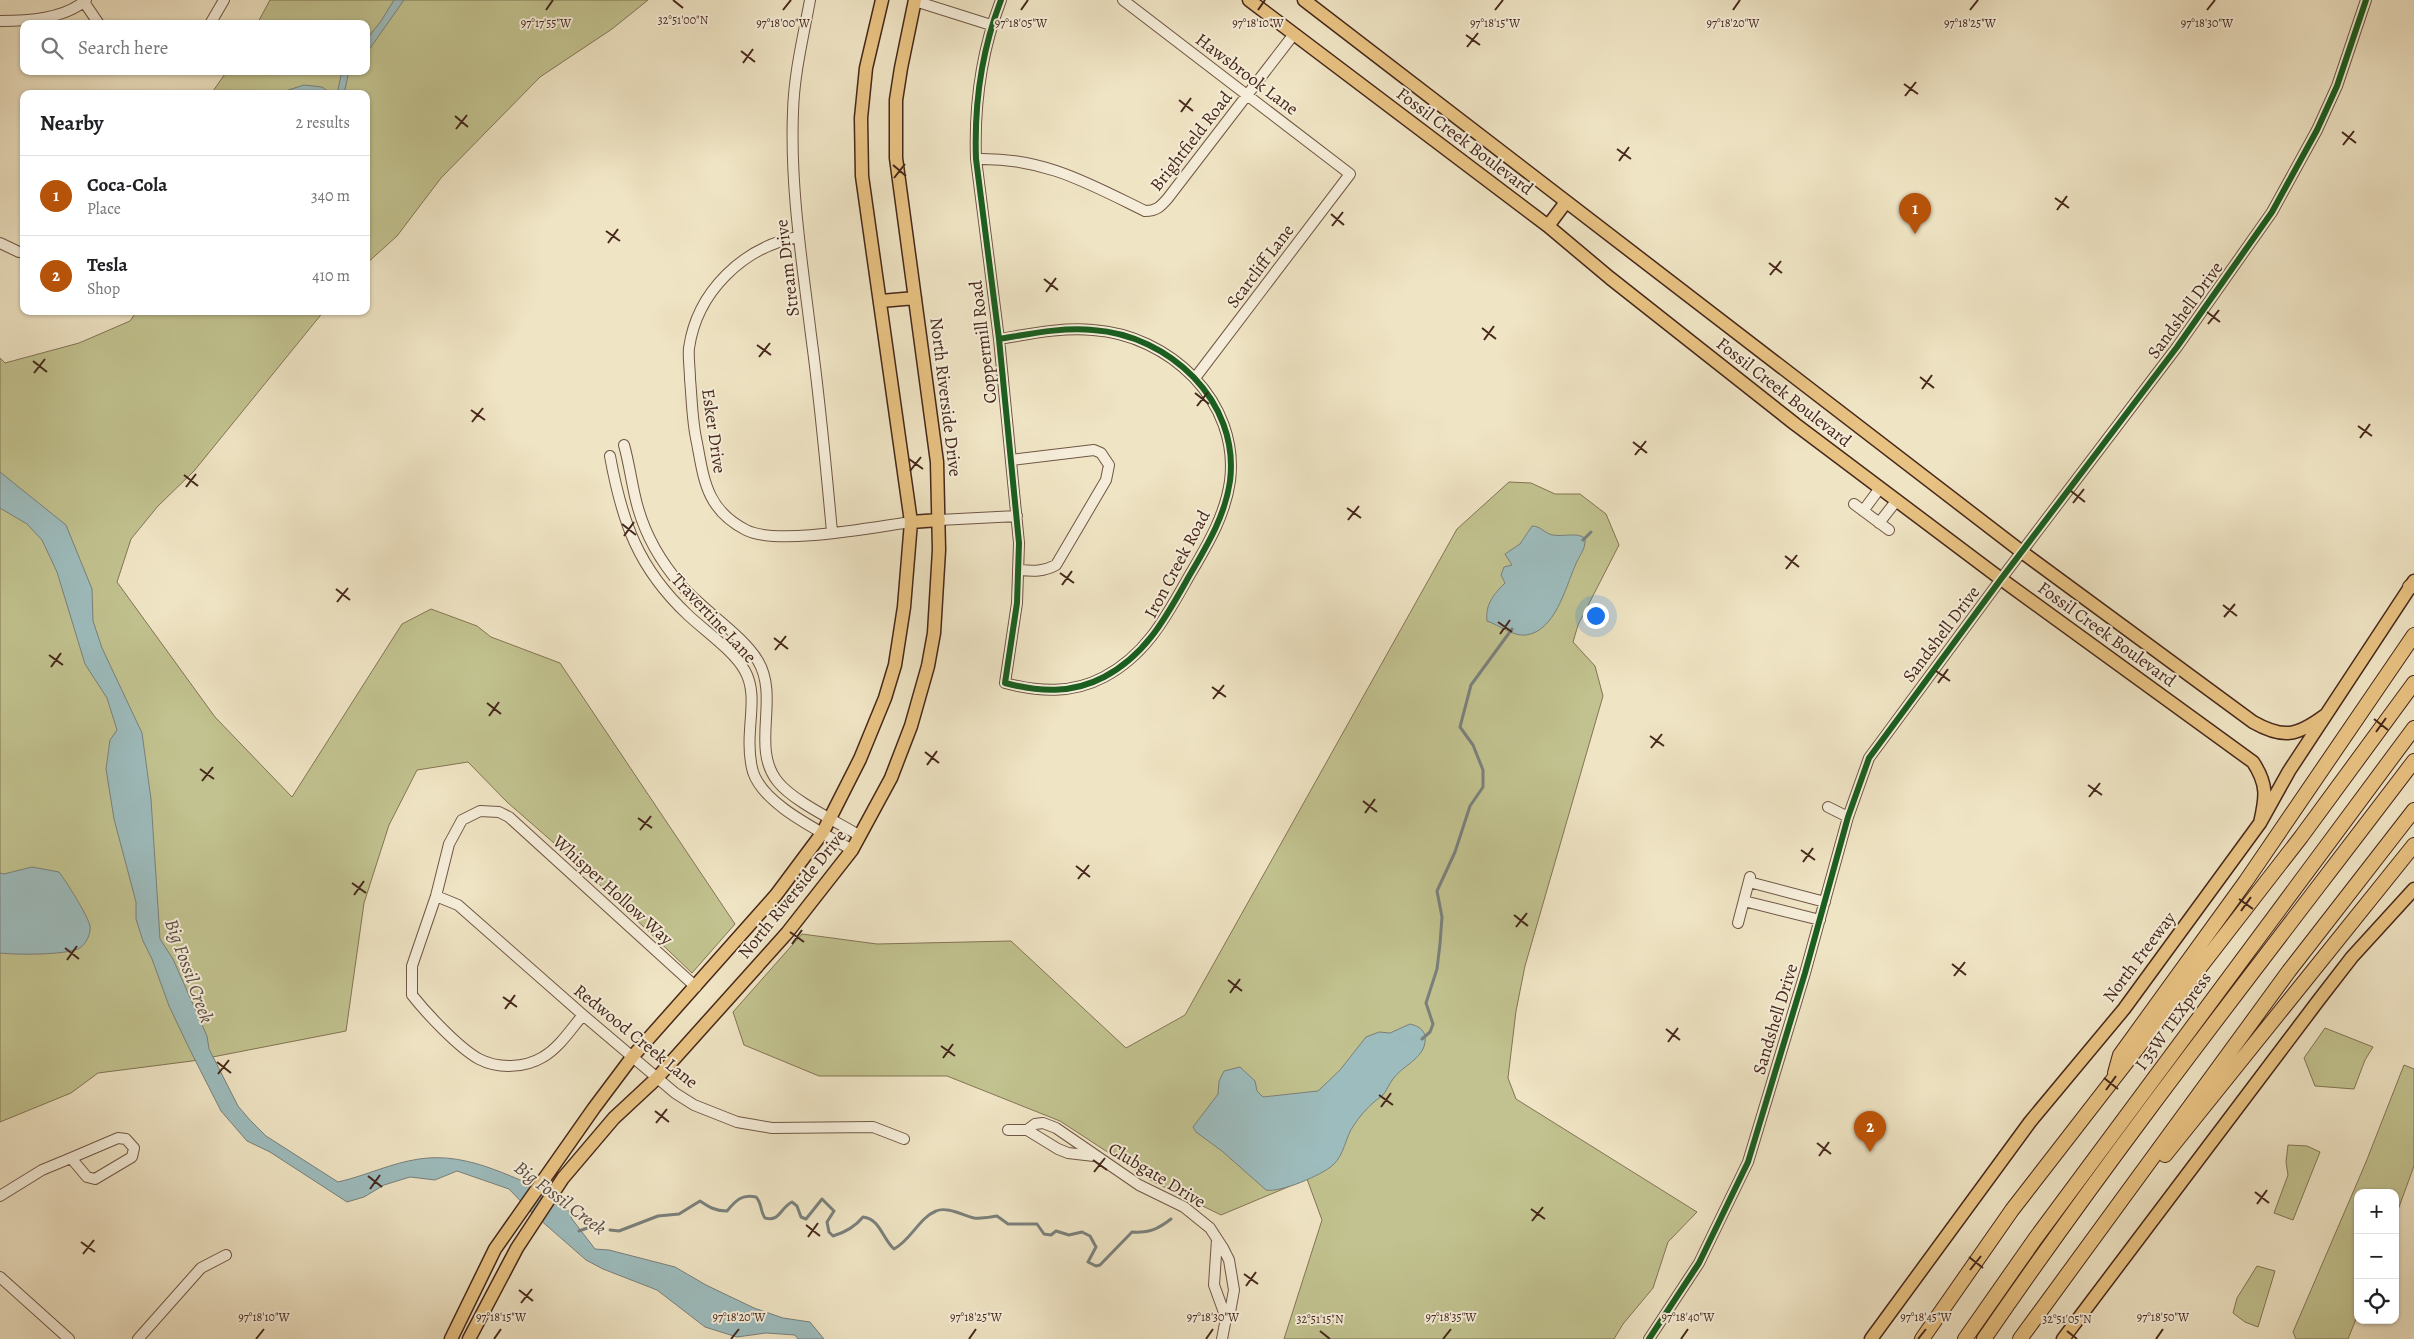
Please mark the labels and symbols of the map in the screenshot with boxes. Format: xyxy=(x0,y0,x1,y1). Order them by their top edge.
text: 32°51'00"N xyxy=(658,12,709,28)
text: 97°17'55"W xyxy=(521,15,572,31)
text: 97°18'00"W xyxy=(756,15,811,31)
text: 97°18'05"W xyxy=(995,15,1048,31)
text: 97°18'10"W xyxy=(1232,15,1285,31)
text: 97°18'15"W xyxy=(1470,15,1521,31)
text: 97°18'20"W xyxy=(1706,15,1760,31)
text: 97°18'25"W xyxy=(1944,15,1997,31)
text: 97°18'30"W xyxy=(2181,15,2234,31)
street label: Hawsbrook Lane xyxy=(1191,27,1303,121)
street label: Fossil Creek Boulevard xyxy=(1392,82,1539,201)
street label: Brightfield Road xyxy=(1144,86,1238,196)
pin: 1 xyxy=(1899,193,1931,234)
street label: Stream Drive xyxy=(769,218,805,318)
street label: Scarcliff Lane xyxy=(1221,219,1299,313)
street label: Sandshell Drive xyxy=(2142,257,2228,363)
street label: Coppermill Road xyxy=(964,279,1002,405)
street label: North Riverside Drive xyxy=(924,316,968,478)
street label: Fossil Creek Boulevard xyxy=(1711,332,1857,453)
street label: Esker Drive xyxy=(696,387,732,475)
street label: Iron Creek Road xyxy=(1138,505,1216,622)
street label: Travertine Lane xyxy=(666,568,762,668)
street label: Fossil Creek Boulevard xyxy=(2033,576,2181,692)
street label: Sandshell Drive xyxy=(1897,581,1985,687)
your location xyxy=(1583,603,1609,629)
street label: North Riverside Drive xyxy=(732,824,852,964)
street label: Whisper Hollow Way xyxy=(547,829,679,951)
street label: North Freeway xyxy=(2097,906,2182,1007)
water label: Big Fossil Creek xyxy=(158,915,220,1027)
street label: Sandshell Drive xyxy=(1747,961,1803,1077)
street label: I 35W TEXpress xyxy=(2129,967,2217,1075)
street label: Redwood Creek Lane xyxy=(569,978,703,1094)
pin: 2 xyxy=(1854,1111,1886,1152)
street label: Clubgate Drive xyxy=(1104,1136,1210,1214)
water label: Big Fossil Creek xyxy=(509,1155,611,1241)
text: 97°18'10"W xyxy=(238,1309,291,1325)
text: 97°18'15"W xyxy=(476,1309,527,1325)
text: 97°18'20"W xyxy=(712,1309,766,1325)
text: 97°18'25"W xyxy=(950,1309,1003,1325)
text: 97°18'30"W xyxy=(1187,1309,1240,1325)
text: 97°18'35"W xyxy=(1425,1309,1477,1325)
text: 97°18'40"W xyxy=(1662,1309,1715,1325)
text: 97°18'45"W xyxy=(1900,1309,1953,1325)
text: 97°18'50"W xyxy=(2137,1309,2190,1325)
text: 32°51'15"N xyxy=(1296,1311,1344,1327)
text: 32°51'05"N xyxy=(2042,1311,2092,1327)

